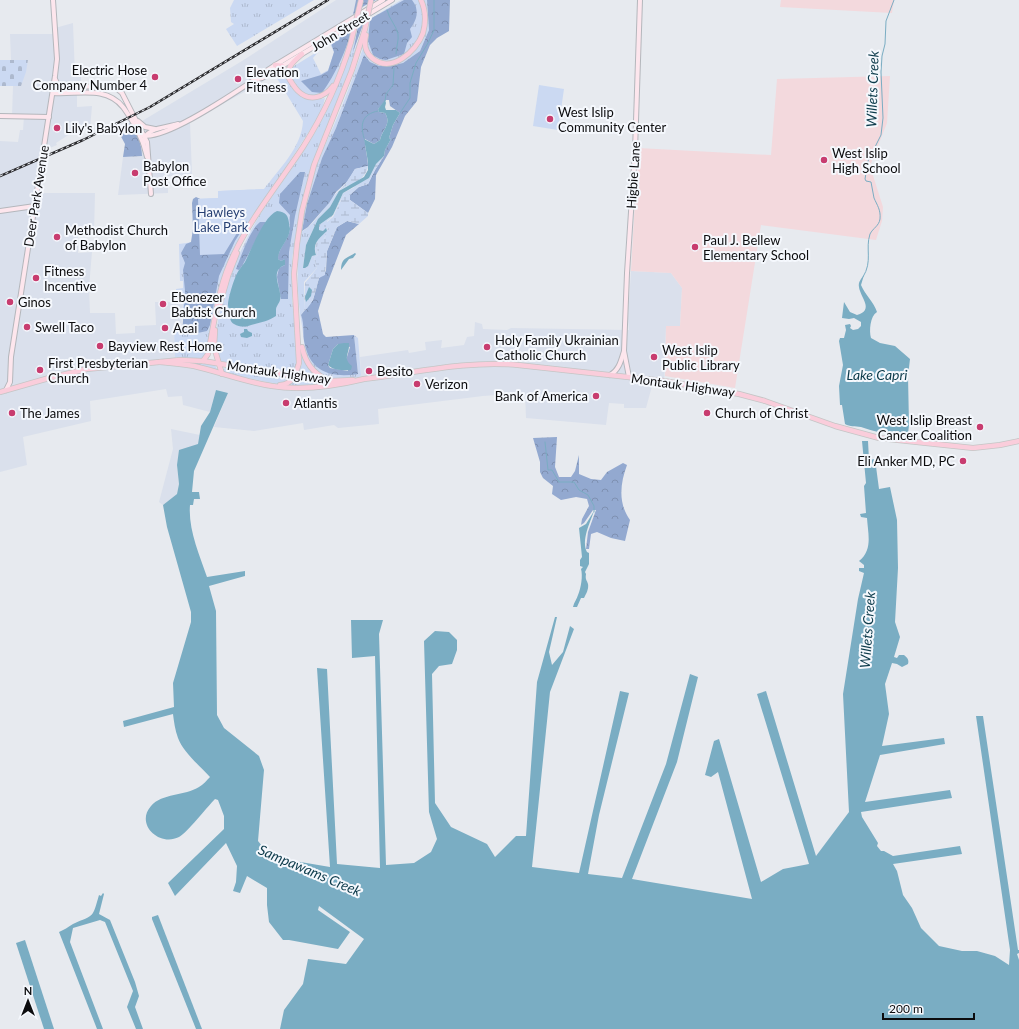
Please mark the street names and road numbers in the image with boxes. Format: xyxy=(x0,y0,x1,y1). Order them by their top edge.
street label: John Street xyxy=(308,7,372,55)
street label: Higbie Lane xyxy=(623,141,643,209)
street label: Deer Park Avenue xyxy=(20,144,52,248)
street label: Montauk Highway xyxy=(226,357,332,387)
street label: Montauk Highway xyxy=(630,370,736,400)

